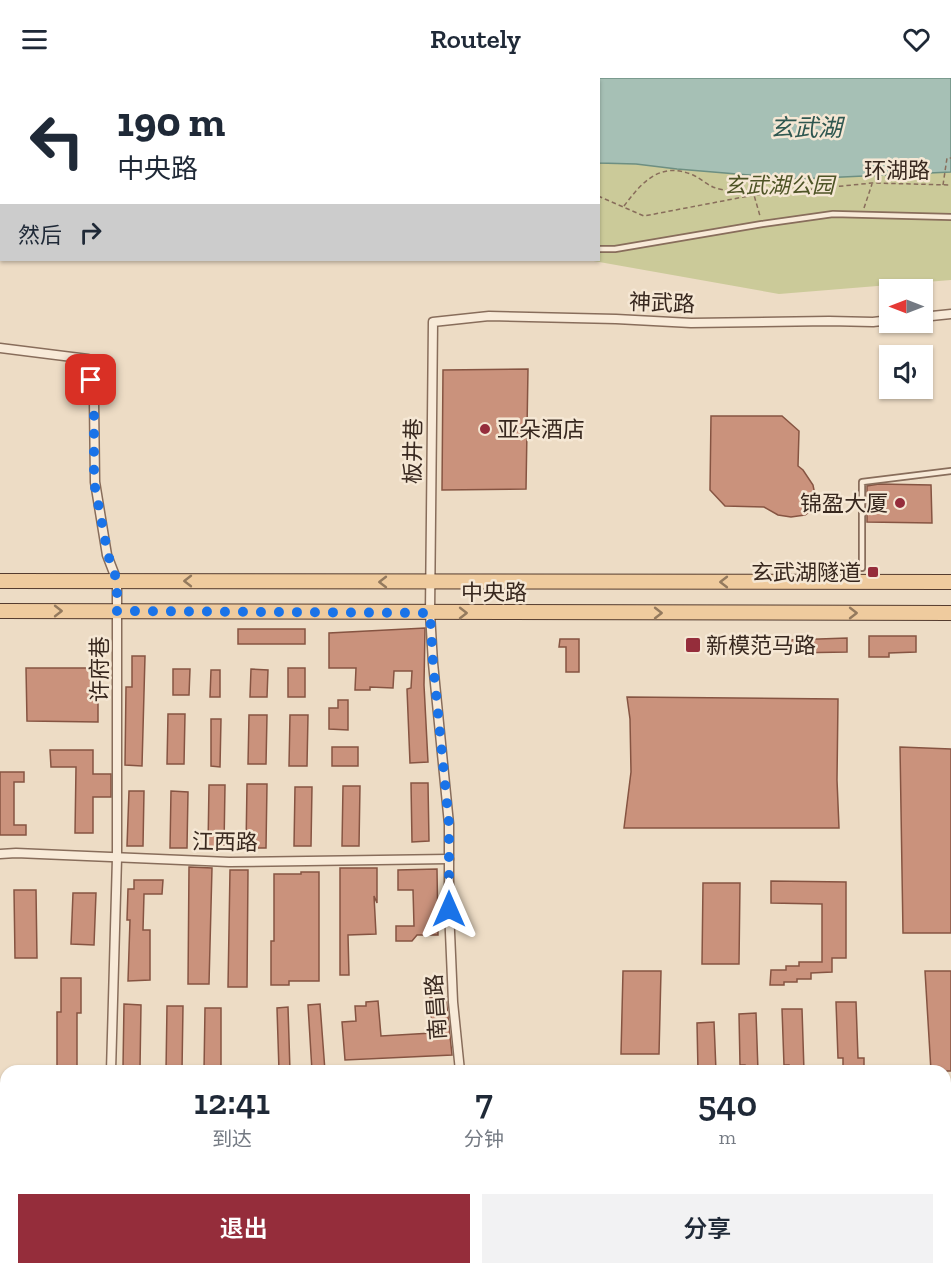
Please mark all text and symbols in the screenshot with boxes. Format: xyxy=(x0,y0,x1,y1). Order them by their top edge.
icon: menu xyxy=(18,23,51,56)
text: Routely xyxy=(430,23,521,55)
icon: heart xyxy=(900,23,933,56)
text: 190 m xyxy=(117,96,225,147)
icon: left xyxy=(18,102,96,180)
water label: 玄武湖 xyxy=(770,113,846,142)
text: 中央路 xyxy=(117,153,198,185)
street label: 环湖路 xyxy=(864,157,930,184)
park label: 玄武湖公园 xyxy=(724,172,837,199)
icon: right xyxy=(74,216,107,249)
text: 然后 xyxy=(18,222,62,249)
north arrow xyxy=(879,279,933,333)
map controls xyxy=(879,279,933,399)
street label: 神武路 xyxy=(629,288,695,318)
button: sound xyxy=(879,345,933,399)
pin xyxy=(65,354,116,405)
icon: arrive xyxy=(74,363,107,396)
place label: 亚朵酒店 xyxy=(497,416,585,443)
street label: 板井巷 xyxy=(399,418,427,484)
marker: 亚朵酒店 xyxy=(478,422,492,436)
place label: 锦盈大厦 xyxy=(800,490,888,517)
marker: 锦盈大厦 xyxy=(893,496,907,510)
place label: 玄武湖隧道 xyxy=(751,559,861,586)
marker: 玄武湖隧道 xyxy=(866,565,880,579)
one-way arrow xyxy=(183,575,192,587)
one-way arrow xyxy=(378,575,387,588)
one-way arrow xyxy=(720,576,729,588)
street label: 中央路 xyxy=(461,579,527,606)
one-way arrow xyxy=(54,605,63,617)
one-way arrow xyxy=(459,607,468,619)
one-way arrow xyxy=(654,607,663,619)
one-way arrow xyxy=(849,607,858,619)
place label: 新模范马路 xyxy=(706,632,816,659)
street label: 许府巷 xyxy=(86,636,113,702)
marker: 新模范马路 xyxy=(684,636,702,654)
street label: 江西路 xyxy=(192,828,258,856)
position arrow xyxy=(417,877,481,941)
street label: 南昌路 xyxy=(420,973,452,1041)
text: 12:41 xyxy=(194,1080,270,1123)
text: 7 xyxy=(475,1080,493,1123)
text: 540 xyxy=(698,1082,757,1125)
text: m xyxy=(719,1125,736,1149)
text: 到达 xyxy=(212,1127,252,1151)
text: 分钟 xyxy=(464,1127,504,1151)
button: 退出 xyxy=(18,1194,470,1263)
button: 分享 xyxy=(482,1194,933,1263)

